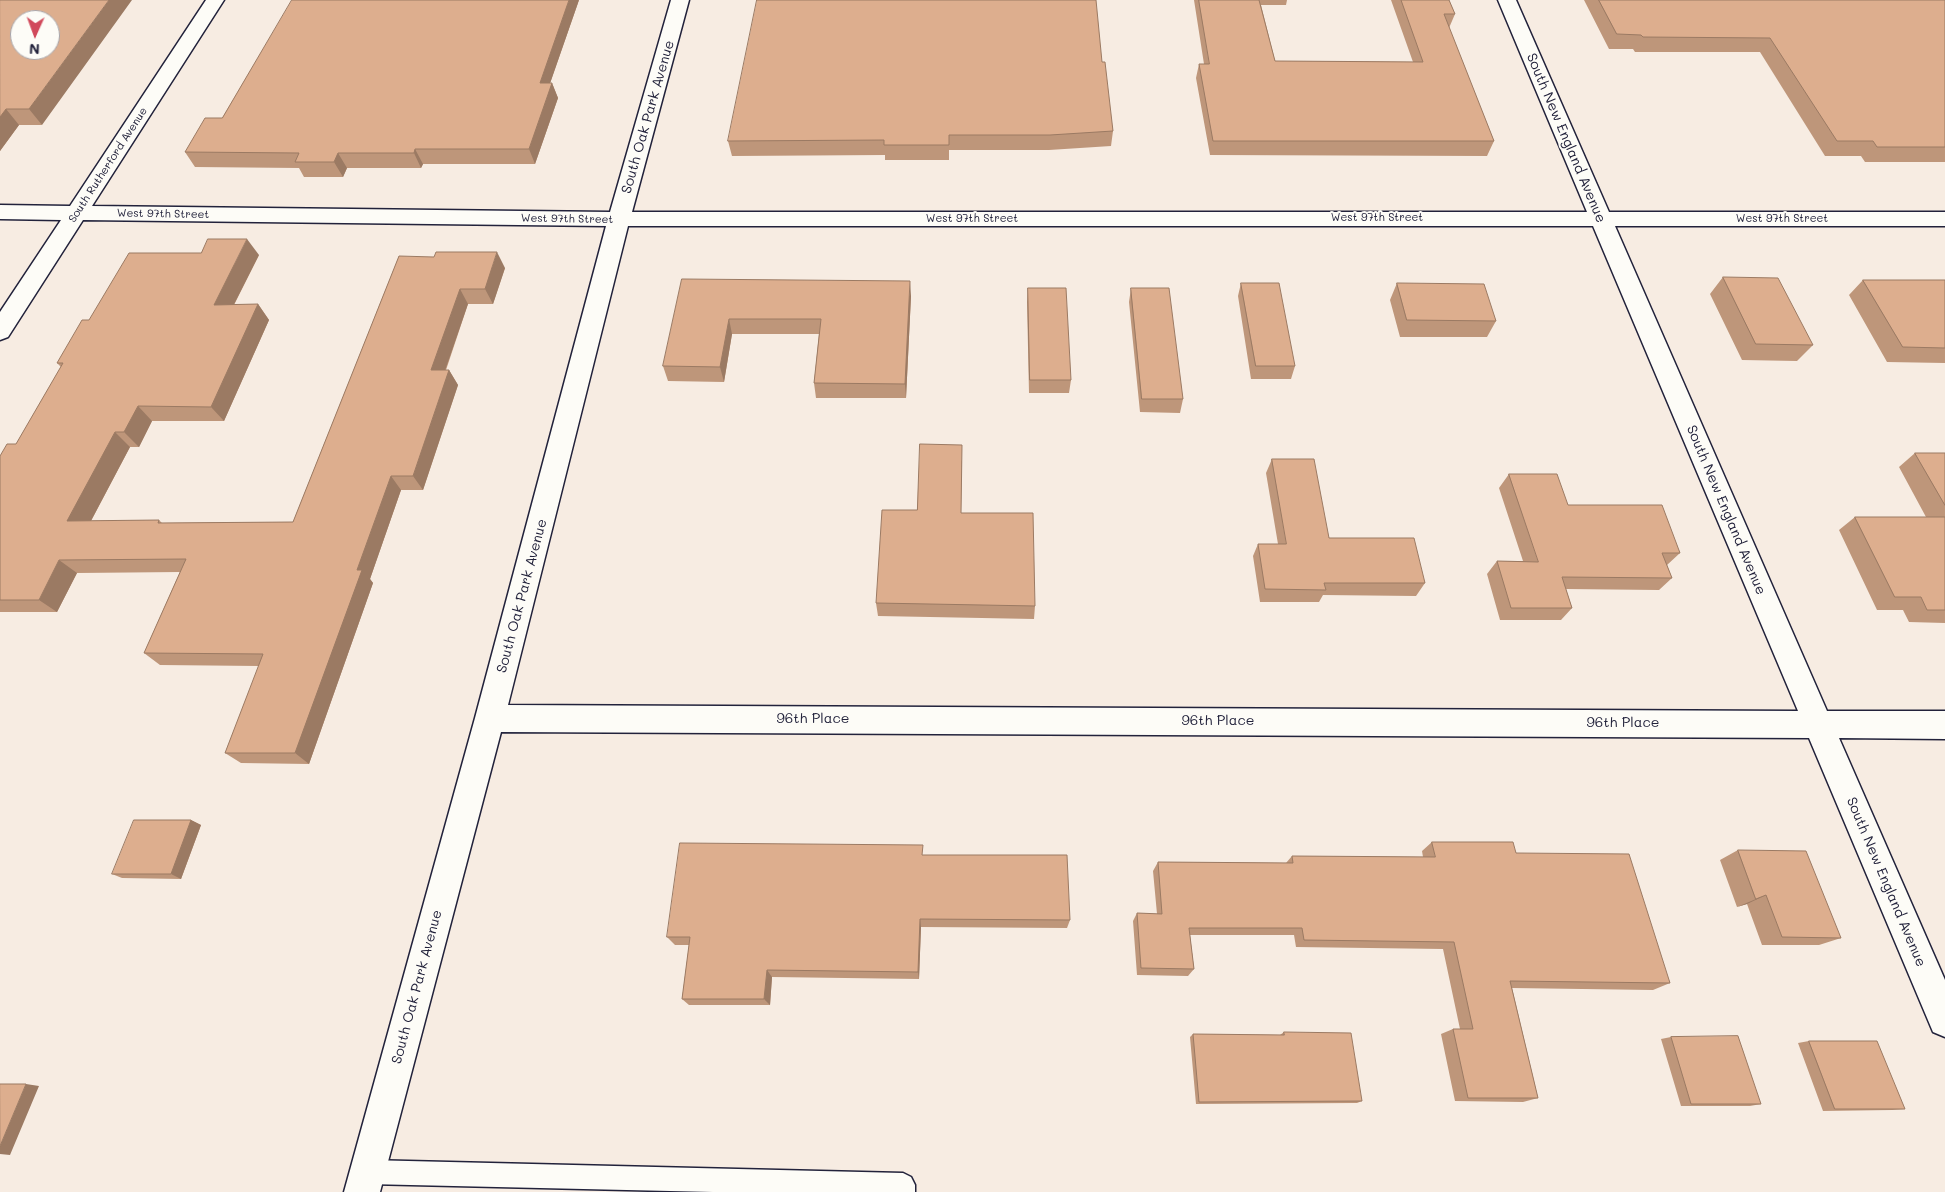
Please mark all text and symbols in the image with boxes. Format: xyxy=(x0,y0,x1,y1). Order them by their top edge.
north arrow xyxy=(10,10,60,60)
street label: South Oak Park Avenue xyxy=(618,38,678,196)
text: N xyxy=(29,40,40,59)
street label: South New England Avenue xyxy=(1523,51,1609,225)
street label: South Rutherford Avenue xyxy=(66,105,150,225)
street label: West 97th Street xyxy=(117,207,209,221)
street label: West 97th Street xyxy=(1331,211,1423,225)
street label: West 97th Street xyxy=(521,212,613,226)
street label: West 97th Street xyxy=(926,212,1018,226)
street label: West 97th Street xyxy=(1736,212,1828,226)
street label: South New England Avenue xyxy=(1683,423,1769,597)
street label: South Oak Park Avenue xyxy=(493,517,551,675)
street label: 96th Place xyxy=(777,711,849,727)
street label: 96th Place xyxy=(1182,713,1254,729)
street label: 96th Place xyxy=(1587,715,1659,731)
street label: South New England Avenue xyxy=(1843,795,1929,969)
street label: South Oak Park Avenue xyxy=(388,908,446,1066)

